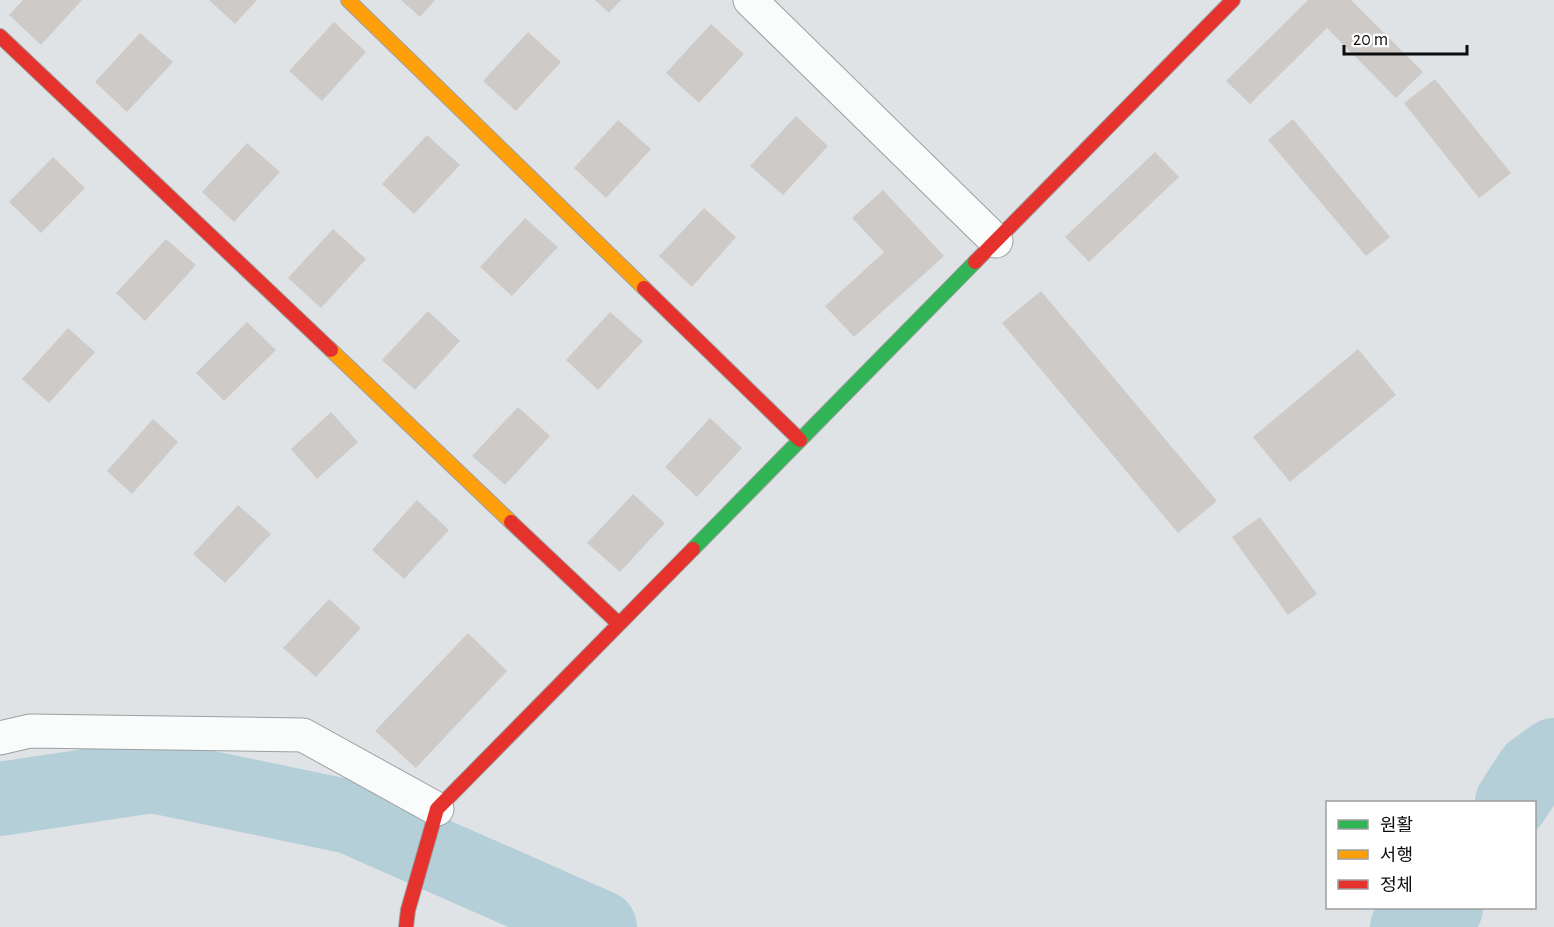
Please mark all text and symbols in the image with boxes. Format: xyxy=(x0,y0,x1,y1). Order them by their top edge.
scale bar xyxy=(1344,18,1467,56)
text: 20 m xyxy=(1353,31,1388,49)
legend xyxy=(1326,801,1536,909)
text: 원활 xyxy=(1380,815,1413,835)
text: 서행 xyxy=(1380,846,1413,865)
text: 정체 xyxy=(1380,875,1413,895)

